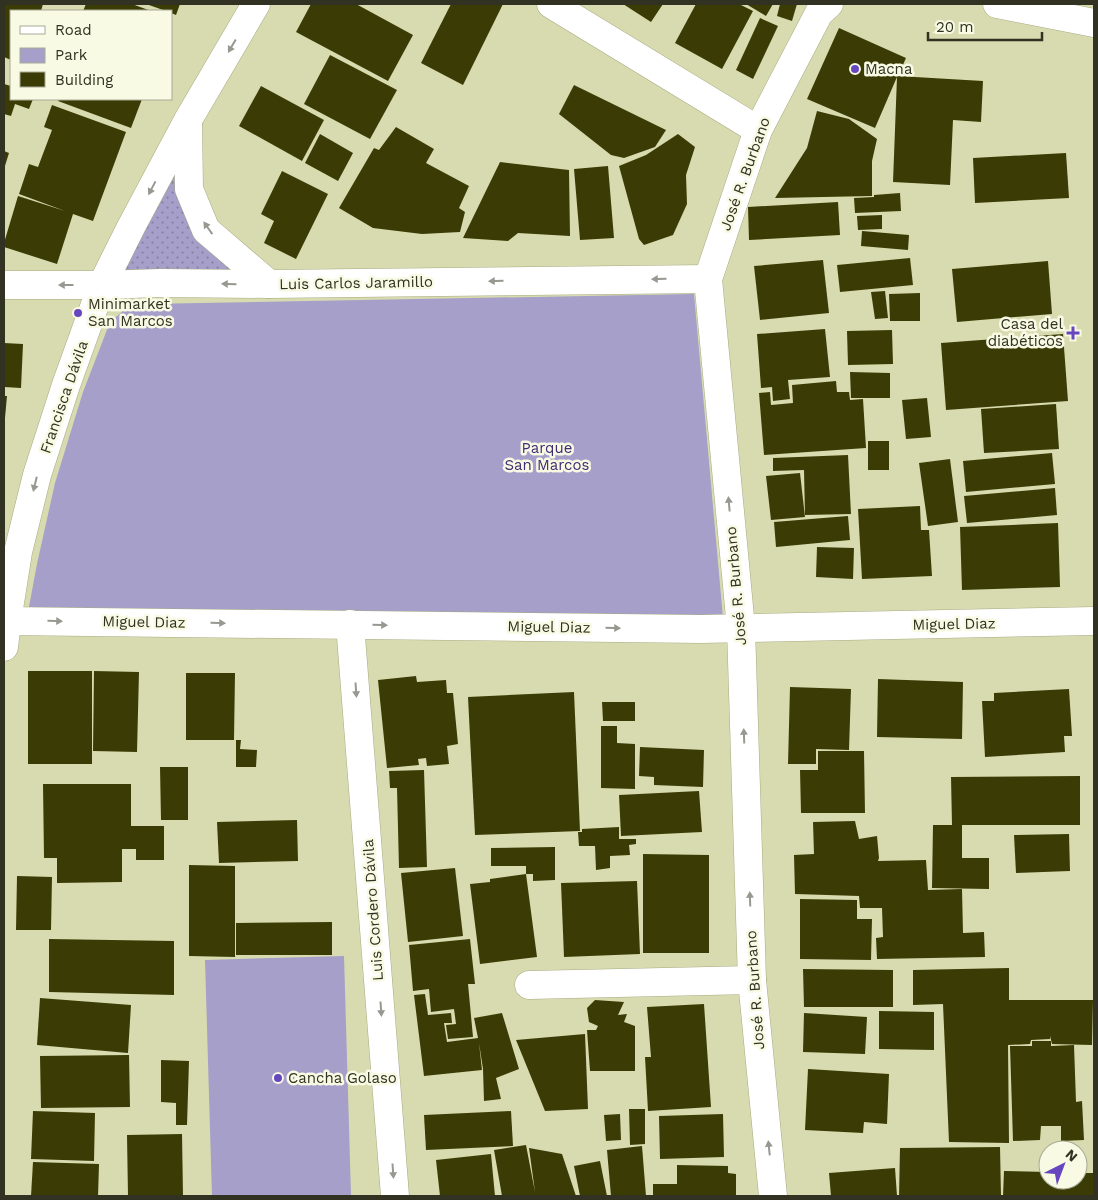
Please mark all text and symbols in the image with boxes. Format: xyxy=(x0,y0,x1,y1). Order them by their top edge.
legend xyxy=(10,10,172,100)
scale bar xyxy=(928,10,1042,42)
text: 20 m xyxy=(936,18,974,36)
text: Road xyxy=(55,21,92,39)
one-way arrow xyxy=(227,39,236,53)
text: Park xyxy=(55,46,88,64)
place label: Macna xyxy=(865,60,913,78)
marker: Macna xyxy=(849,63,861,75)
text: Building xyxy=(55,71,113,89)
street label: José R. Burbano xyxy=(716,115,774,233)
one-way arrow xyxy=(148,180,156,195)
one-way arrow xyxy=(203,221,213,235)
street label: Luis Carlos Jaramillo xyxy=(279,273,433,293)
one-way arrow xyxy=(651,275,667,283)
one-way arrow xyxy=(488,277,504,285)
one-way arrow xyxy=(221,280,237,288)
one-way arrow xyxy=(58,281,74,289)
place label: Minimarket San Marcos xyxy=(88,295,173,330)
marker: Minimarket San Marcos xyxy=(72,307,84,319)
place label: Casa del diabéticos xyxy=(988,315,1063,350)
marker: Casa del diabéticos xyxy=(1067,327,1079,339)
street label: Francisca Dávila xyxy=(36,338,92,456)
park label: Parque San Marcos xyxy=(505,439,589,474)
one-way arrow xyxy=(31,477,39,492)
one-way arrow xyxy=(724,496,732,512)
street label: José R. Burbano xyxy=(722,526,750,646)
street label: Miguel Diaz xyxy=(102,612,186,632)
street label: Miguel Diaz xyxy=(912,614,996,634)
one-way arrow xyxy=(48,617,64,625)
street label: Miguel Diaz xyxy=(507,617,591,637)
one-way arrow xyxy=(210,619,226,627)
one-way arrow xyxy=(372,621,388,629)
one-way arrow xyxy=(605,624,621,632)
one-way arrow xyxy=(352,683,360,699)
one-way arrow xyxy=(740,728,748,744)
street label: Luis Cordero Dávila xyxy=(359,838,387,982)
one-way arrow xyxy=(745,890,753,906)
street label: José R. Burbano xyxy=(742,930,768,1050)
one-way arrow xyxy=(377,1002,385,1018)
place label: Cancha Golaso xyxy=(288,1069,397,1087)
marker: Cancha Golaso xyxy=(272,1072,284,1084)
one-way arrow xyxy=(765,1139,773,1155)
north arrow xyxy=(1038,1140,1088,1190)
text: N xyxy=(1062,1146,1081,1165)
one-way arrow xyxy=(390,1164,398,1180)

